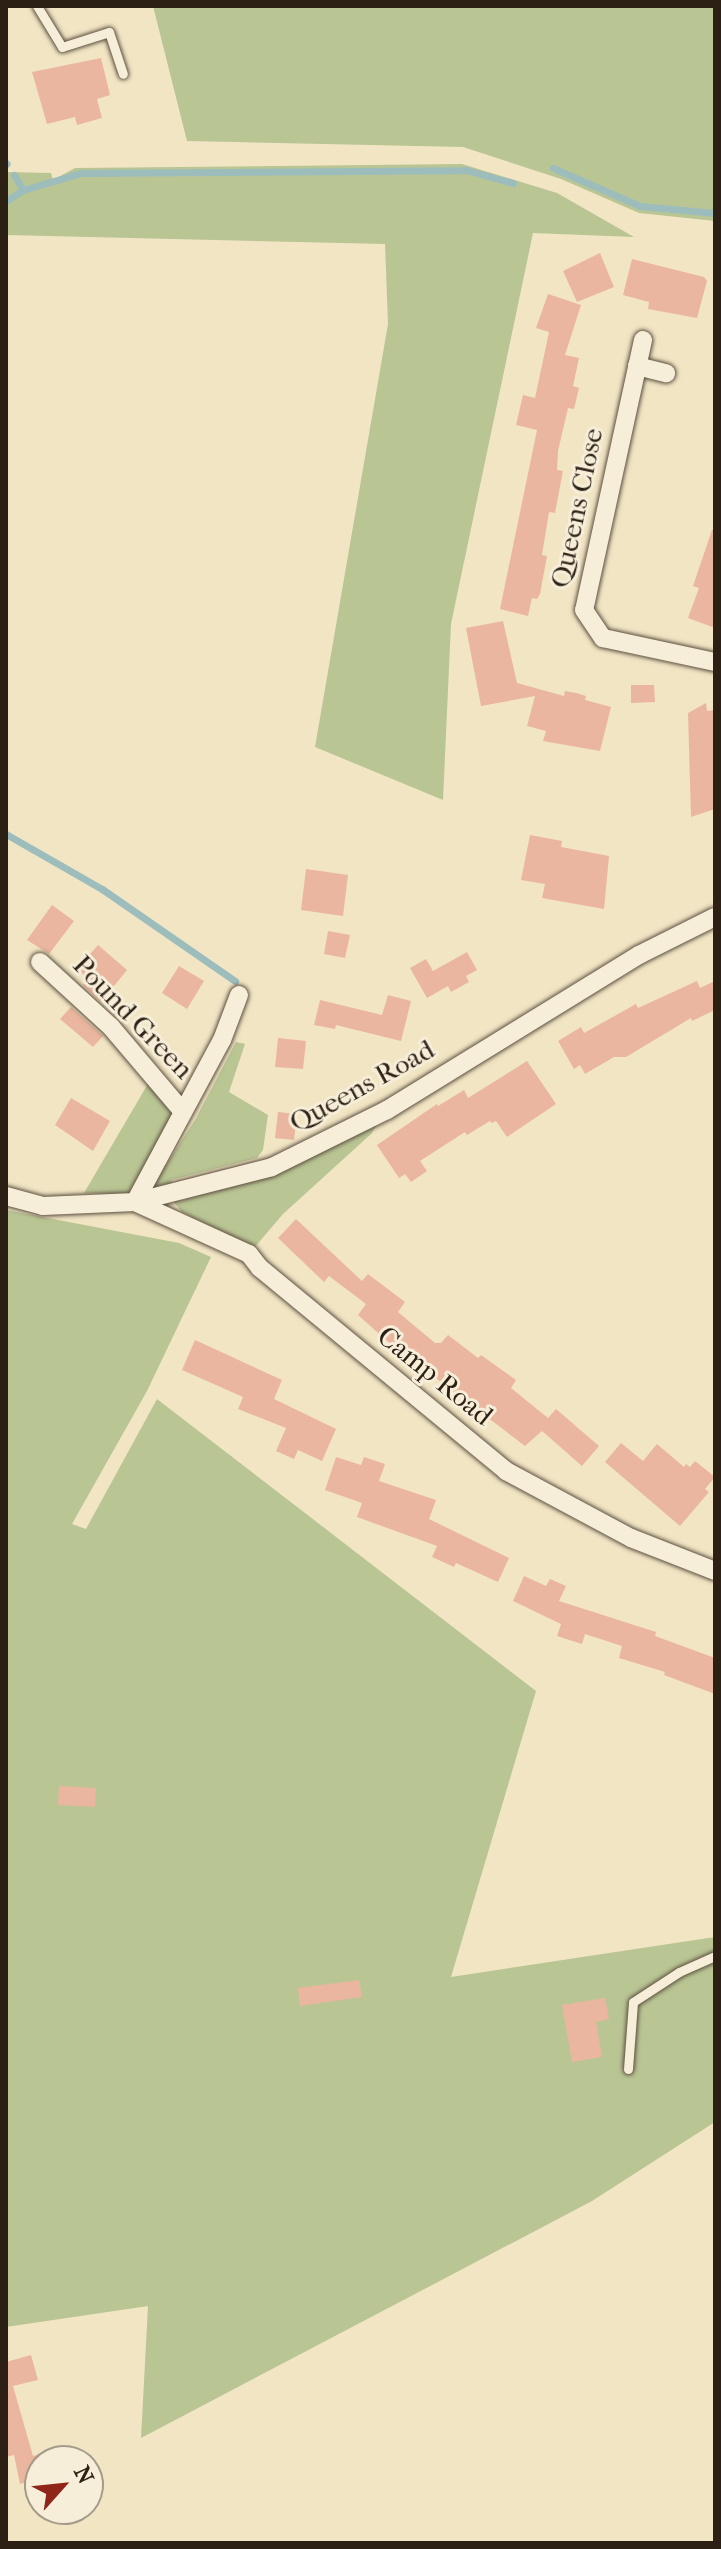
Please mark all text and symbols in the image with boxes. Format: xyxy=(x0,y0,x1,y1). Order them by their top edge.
street label: Queens Close xyxy=(544,425,610,591)
street label: Pound Green xyxy=(66,948,200,1086)
street label: Queens Road xyxy=(284,1033,440,1139)
street label: Camp Road xyxy=(371,1319,499,1433)
north arrow xyxy=(24,2445,104,2525)
text: N xyxy=(68,2462,99,2488)

